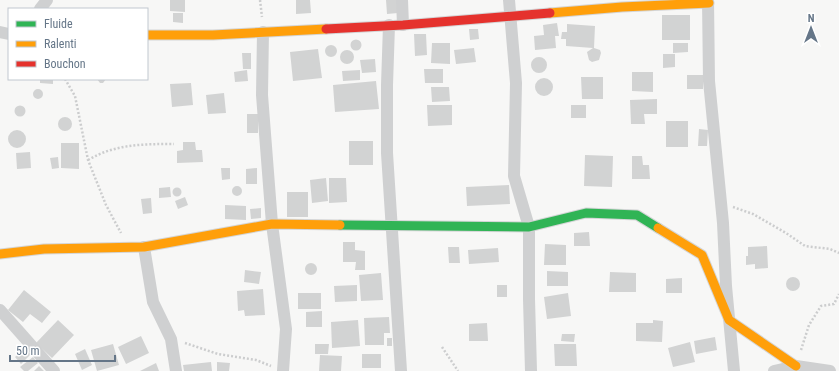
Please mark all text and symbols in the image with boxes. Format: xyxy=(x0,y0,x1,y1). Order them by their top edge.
legend xyxy=(8,8,148,80)
north arrow xyxy=(791,8,831,48)
text: N xyxy=(808,12,815,25)
text: Fluide xyxy=(44,17,73,31)
text: Ralenti xyxy=(44,37,77,51)
text: Bouchon xyxy=(44,57,86,71)
scale bar xyxy=(10,337,115,363)
text: 50 m xyxy=(16,344,40,358)

